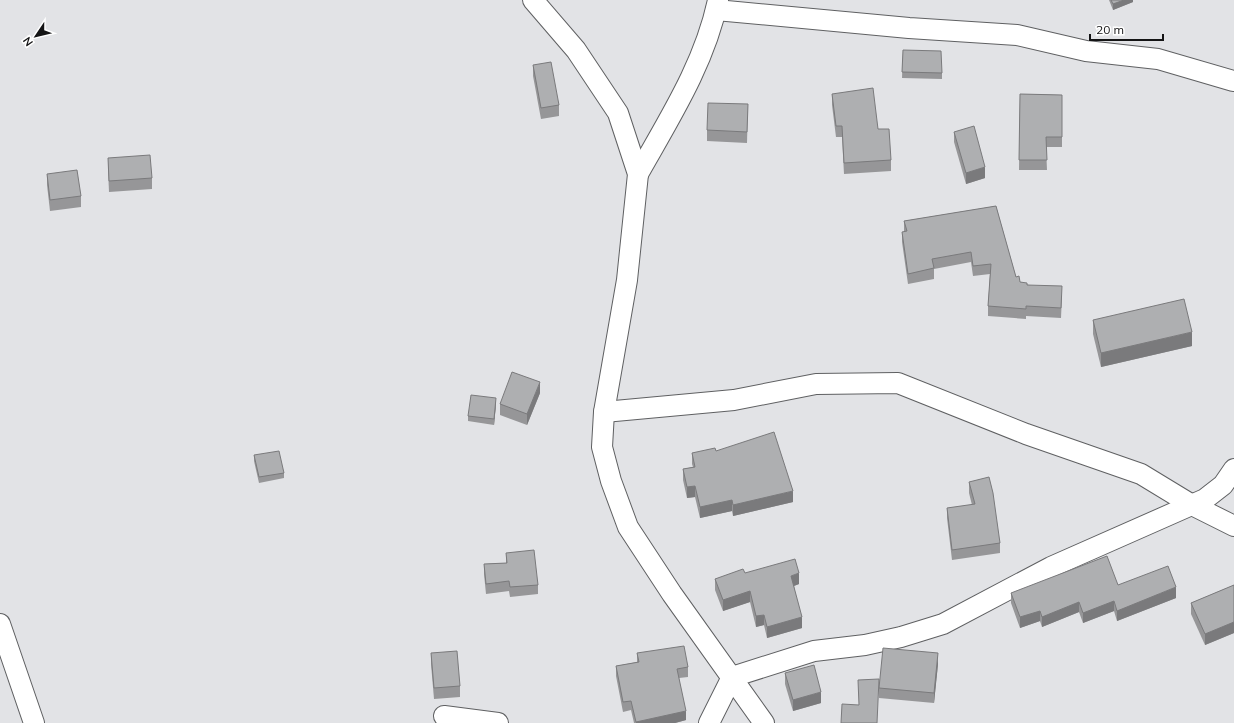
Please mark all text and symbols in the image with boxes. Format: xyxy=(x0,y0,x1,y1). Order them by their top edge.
north arrow xyxy=(16,16,56,56)
scale bar xyxy=(1090,16,1163,42)
text: 20 m xyxy=(1096,22,1124,37)
text: N xyxy=(20,34,36,49)

